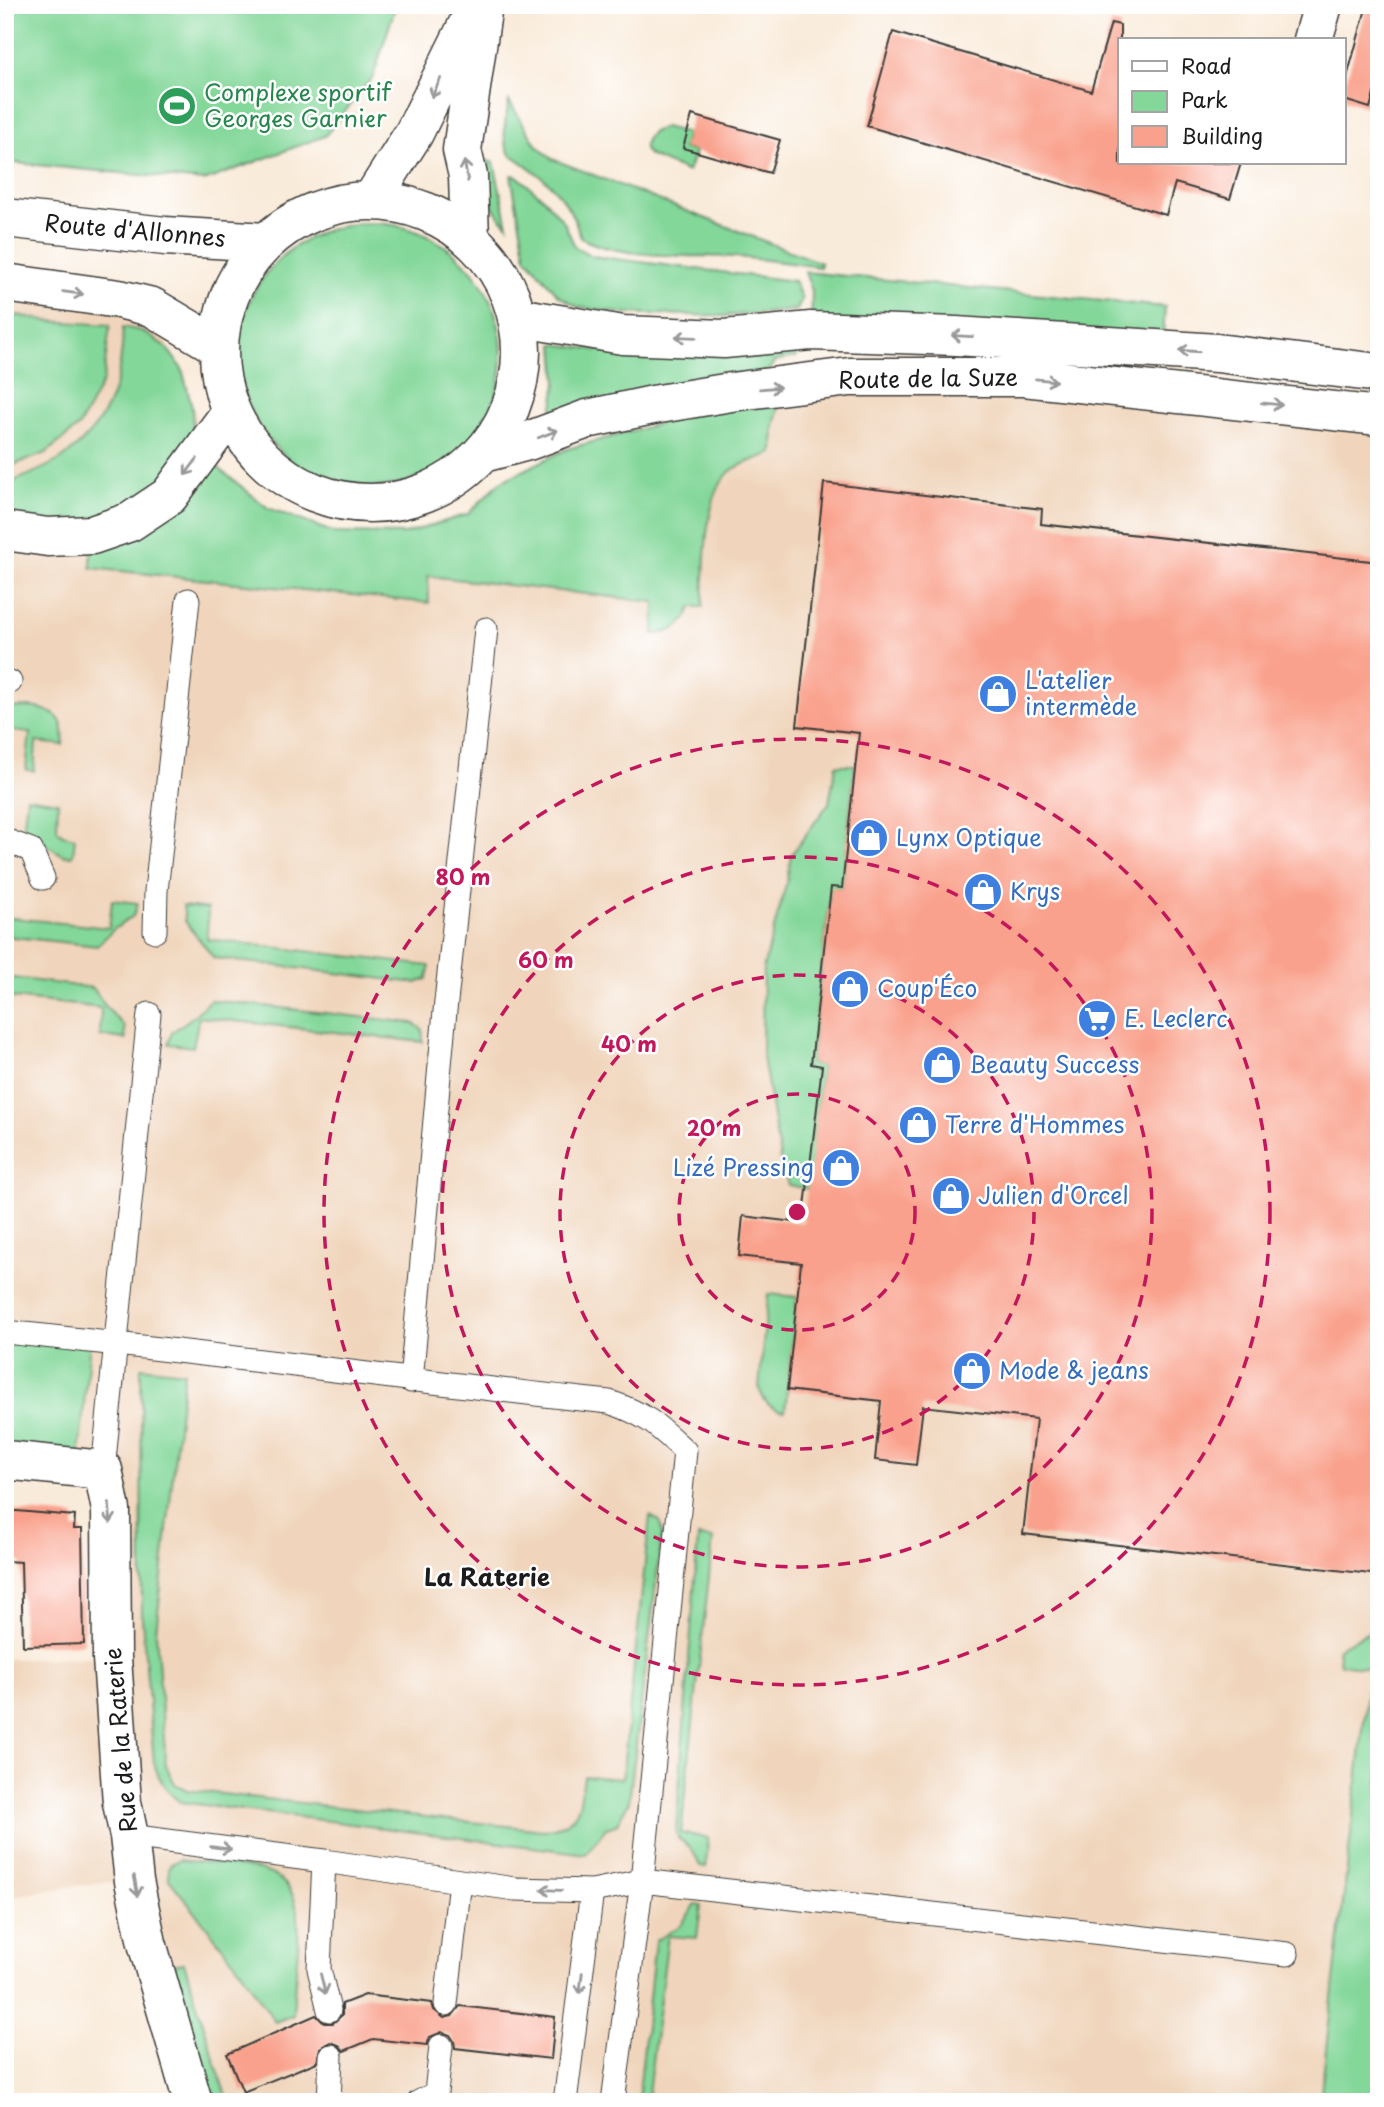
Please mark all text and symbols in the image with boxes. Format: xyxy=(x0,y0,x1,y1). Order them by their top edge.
legend xyxy=(1118,38,1346,164)
text: Road xyxy=(1181,49,1232,81)
place label: Complexe sportif Georges Garnier xyxy=(204,74,393,135)
one-way arrow xyxy=(429,77,443,98)
text: Park xyxy=(1181,83,1228,115)
sports icon: Complexe sportif Georges Garnier xyxy=(156,85,198,127)
text: Building xyxy=(1181,119,1263,151)
one-way arrow xyxy=(459,160,472,183)
street label: Route d'Allonnes xyxy=(43,204,227,255)
one-way arrow xyxy=(61,287,84,300)
one-way arrow xyxy=(951,330,974,343)
one-way arrow xyxy=(675,331,698,344)
one-way arrow xyxy=(1178,345,1201,358)
street label: Route de la Suze xyxy=(838,358,1018,397)
one-way arrow xyxy=(1034,373,1057,386)
one-way arrow xyxy=(759,381,781,394)
one-way arrow xyxy=(1260,398,1283,411)
one-way arrow xyxy=(537,426,559,439)
one-way arrow xyxy=(183,457,198,476)
place label: L'atelier intermède xyxy=(1025,662,1137,723)
shop icon: L'atelier intermède xyxy=(977,673,1019,715)
shop icon: Lynx Optique xyxy=(848,817,890,859)
place label: Lynx Optique xyxy=(896,819,1042,854)
text: 80 m xyxy=(436,860,490,892)
shop icon: Krys xyxy=(962,871,1004,913)
place label: Krys xyxy=(1010,873,1060,908)
text: 60 m xyxy=(518,943,574,975)
shop icon: Coup'Éco xyxy=(829,968,871,1010)
place label: Coup'Éco xyxy=(877,970,977,1005)
supermarket icon: E. Leclerc xyxy=(1076,998,1118,1040)
place label: E. Leclerc xyxy=(1124,1000,1228,1035)
text: 40 m xyxy=(601,1027,657,1059)
shop icon: Beauty Success xyxy=(921,1044,963,1086)
place label: Beauty Success xyxy=(969,1046,1139,1081)
shop icon: Terre d'Hommes xyxy=(897,1104,939,1146)
place label: Terre d'Hommes xyxy=(945,1106,1124,1141)
text: 20 m xyxy=(687,1111,741,1143)
shop icon: Lizé Pressing xyxy=(820,1147,862,1189)
place label: Lizé Pressing xyxy=(673,1149,814,1184)
shop icon: Julien d'Orcel xyxy=(930,1175,972,1217)
place label: Julien d'Orcel xyxy=(978,1177,1129,1212)
centre of rings xyxy=(785,1200,809,1224)
shop icon: Mode & jeans xyxy=(951,1350,993,1392)
place label: Mode & jeans xyxy=(999,1352,1149,1387)
one-way arrow xyxy=(104,1501,117,1524)
district label: La Raterie xyxy=(424,1558,550,1594)
street label: Rue de la Raterie xyxy=(94,1646,145,1834)
one-way arrow xyxy=(209,1841,232,1854)
one-way arrow xyxy=(129,1874,143,1897)
one-way arrow xyxy=(539,1883,562,1897)
one-way arrow xyxy=(574,1972,587,1994)
one-way arrow xyxy=(317,1973,330,1995)

